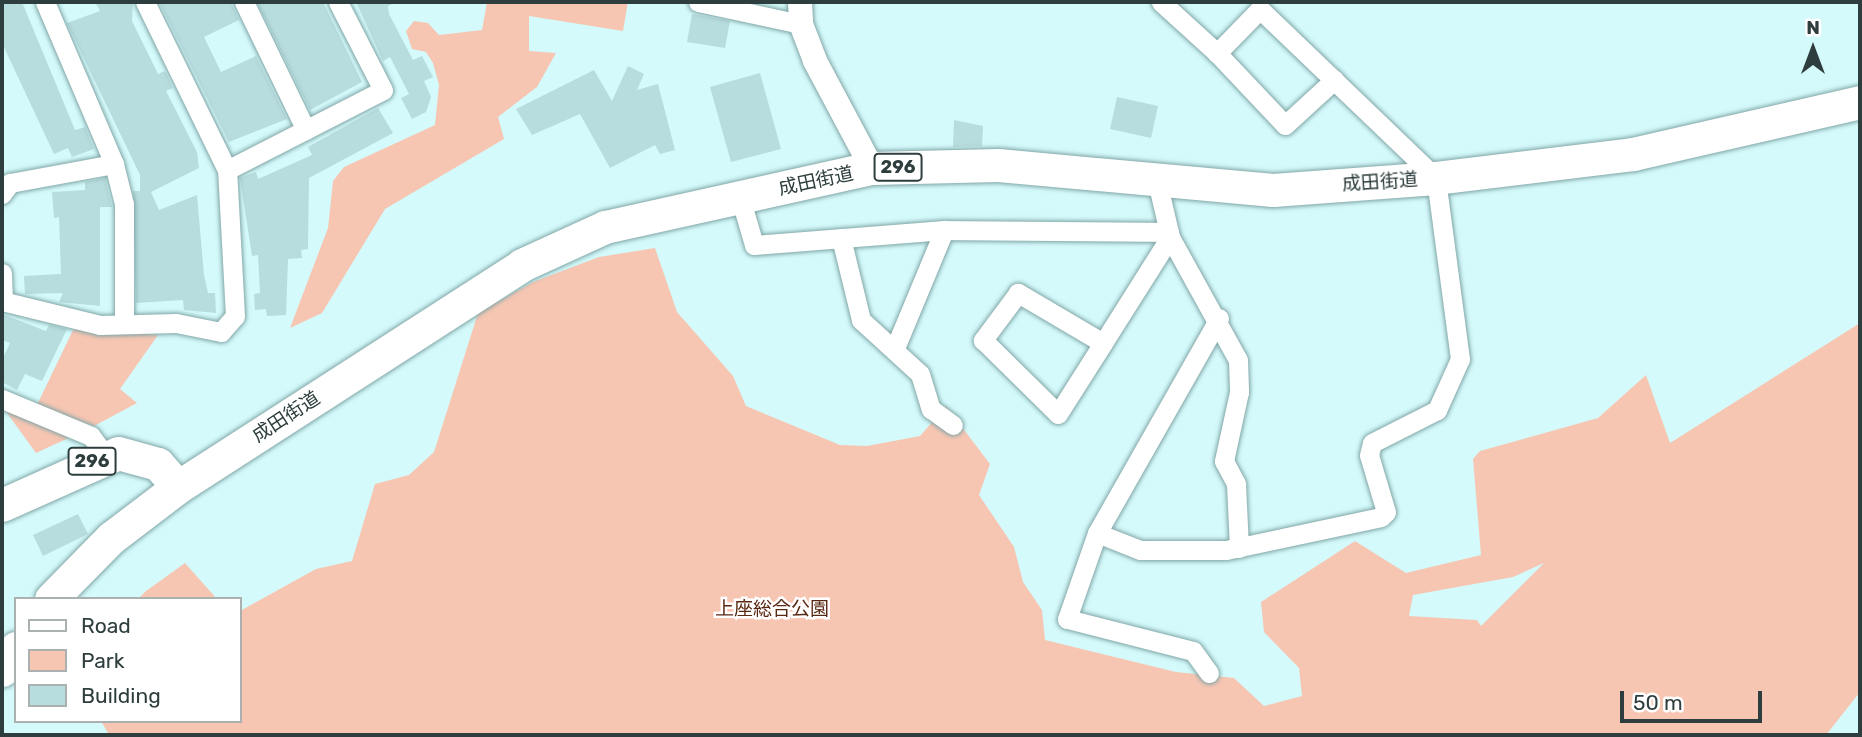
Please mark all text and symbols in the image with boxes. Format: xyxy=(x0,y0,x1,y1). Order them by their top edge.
north arrow xyxy=(1778,14,1848,84)
text: N xyxy=(1806,16,1820,39)
road number: 296 xyxy=(874,152,922,182)
street label: 成田街道 xyxy=(776,162,856,200)
street label: 成田街道 xyxy=(1341,168,1419,196)
street label: 成田街道 xyxy=(248,387,324,447)
road number: 296 xyxy=(68,447,116,476)
legend xyxy=(14,597,242,723)
park label: 上座総合公園 xyxy=(715,598,829,620)
text: Road xyxy=(81,613,131,638)
text: Park xyxy=(81,648,125,673)
scale bar xyxy=(1624,678,1766,722)
text: Building xyxy=(81,683,161,708)
text: 50 m xyxy=(1633,690,1683,715)

